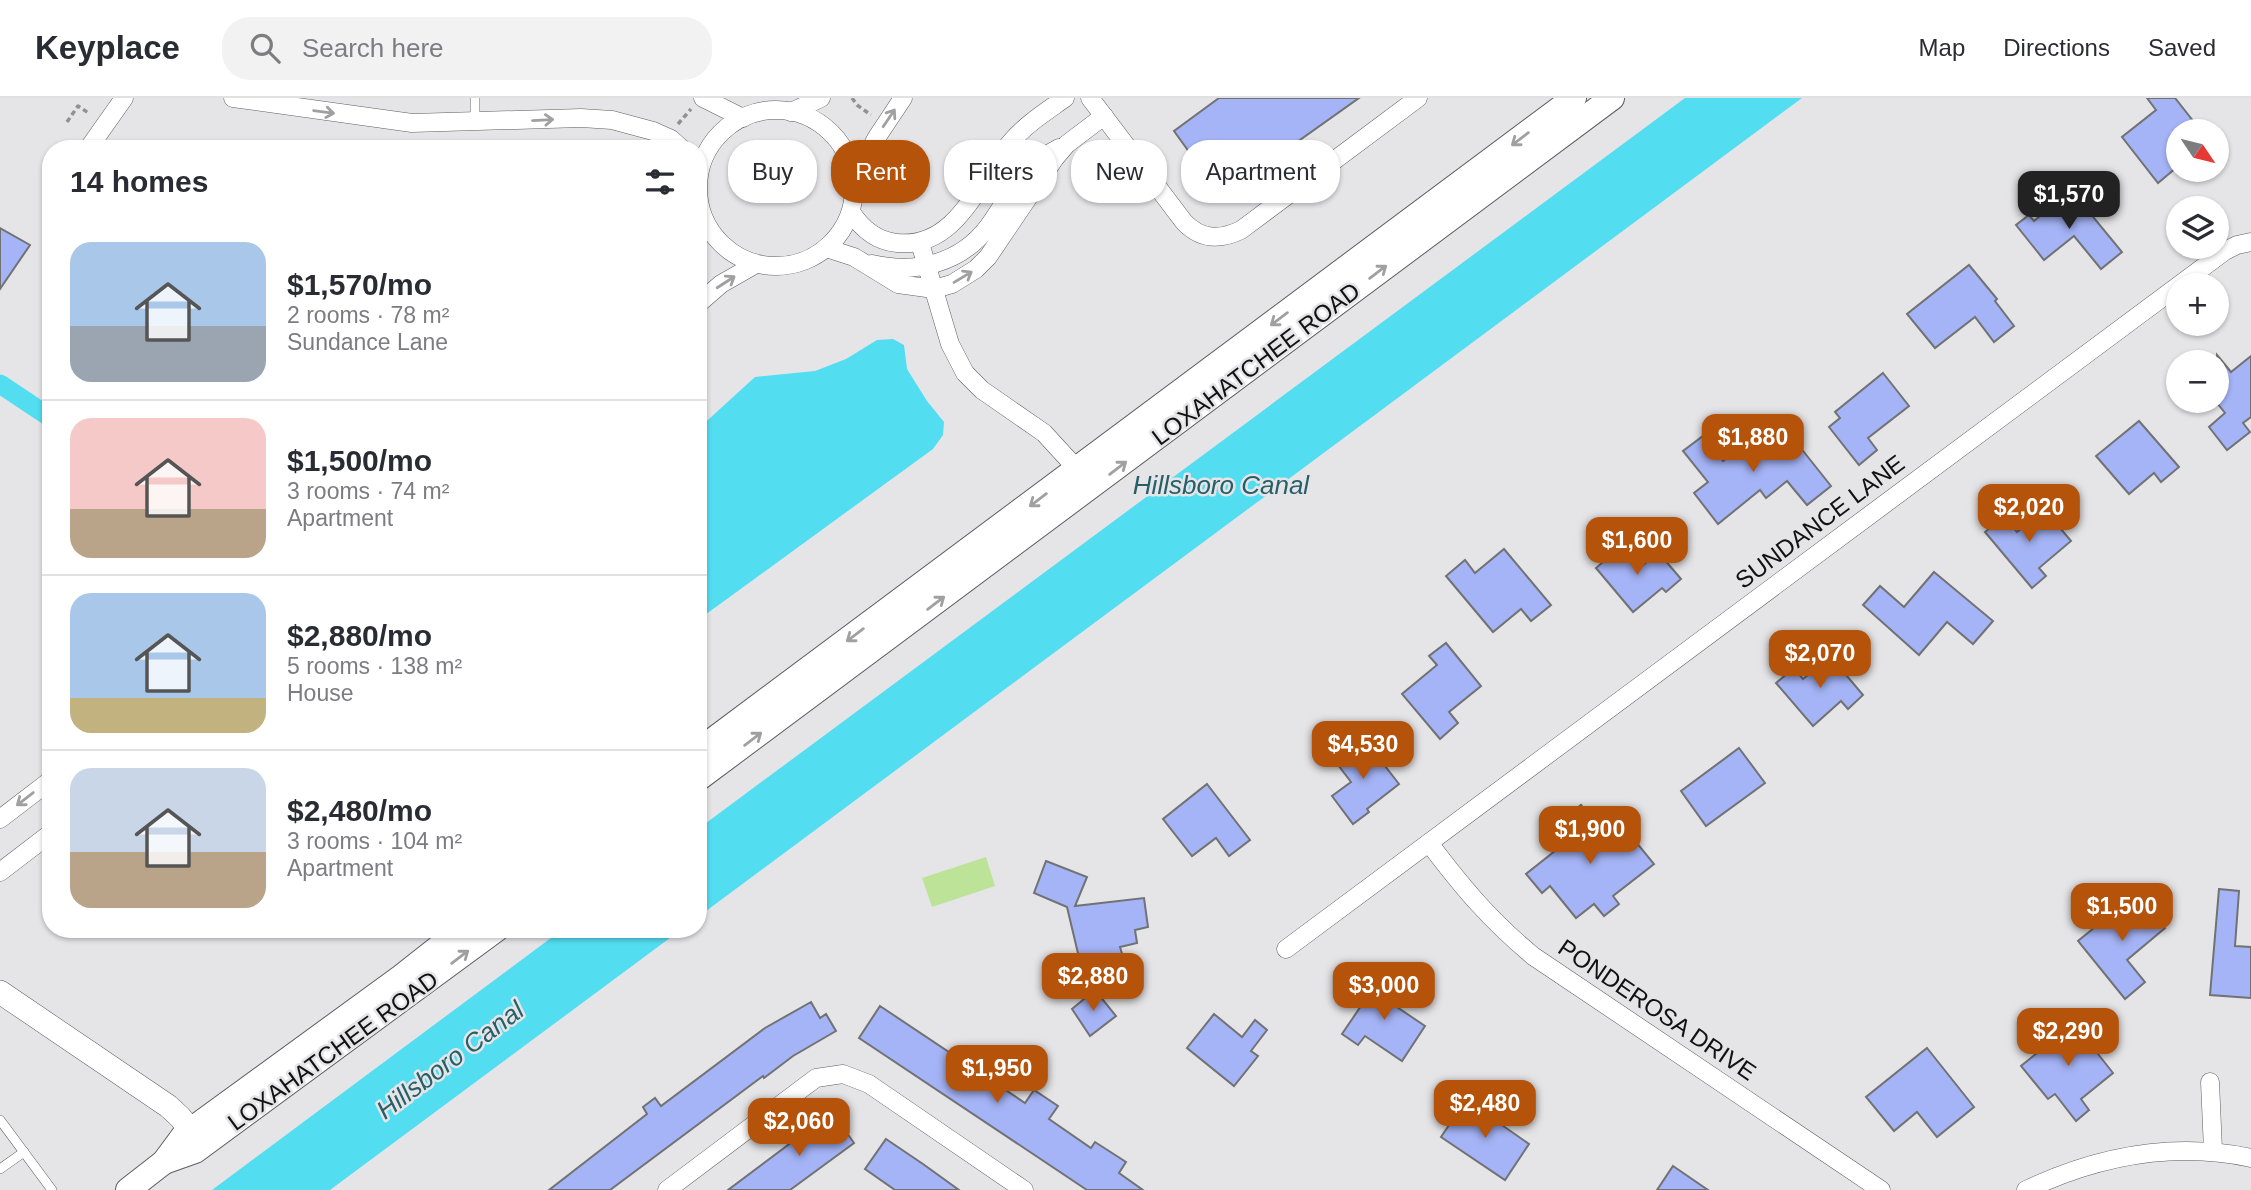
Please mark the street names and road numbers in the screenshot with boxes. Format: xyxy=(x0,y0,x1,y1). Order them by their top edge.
street label: LOXAHATCHEE ROAD xyxy=(1147,277,1365,450)
street label: SUNDANCE LANE xyxy=(1730,449,1909,594)
street label: PONDEROSA DRIVE xyxy=(1554,934,1761,1086)
street label: LOXAHATCHEE ROAD xyxy=(222,965,443,1136)

